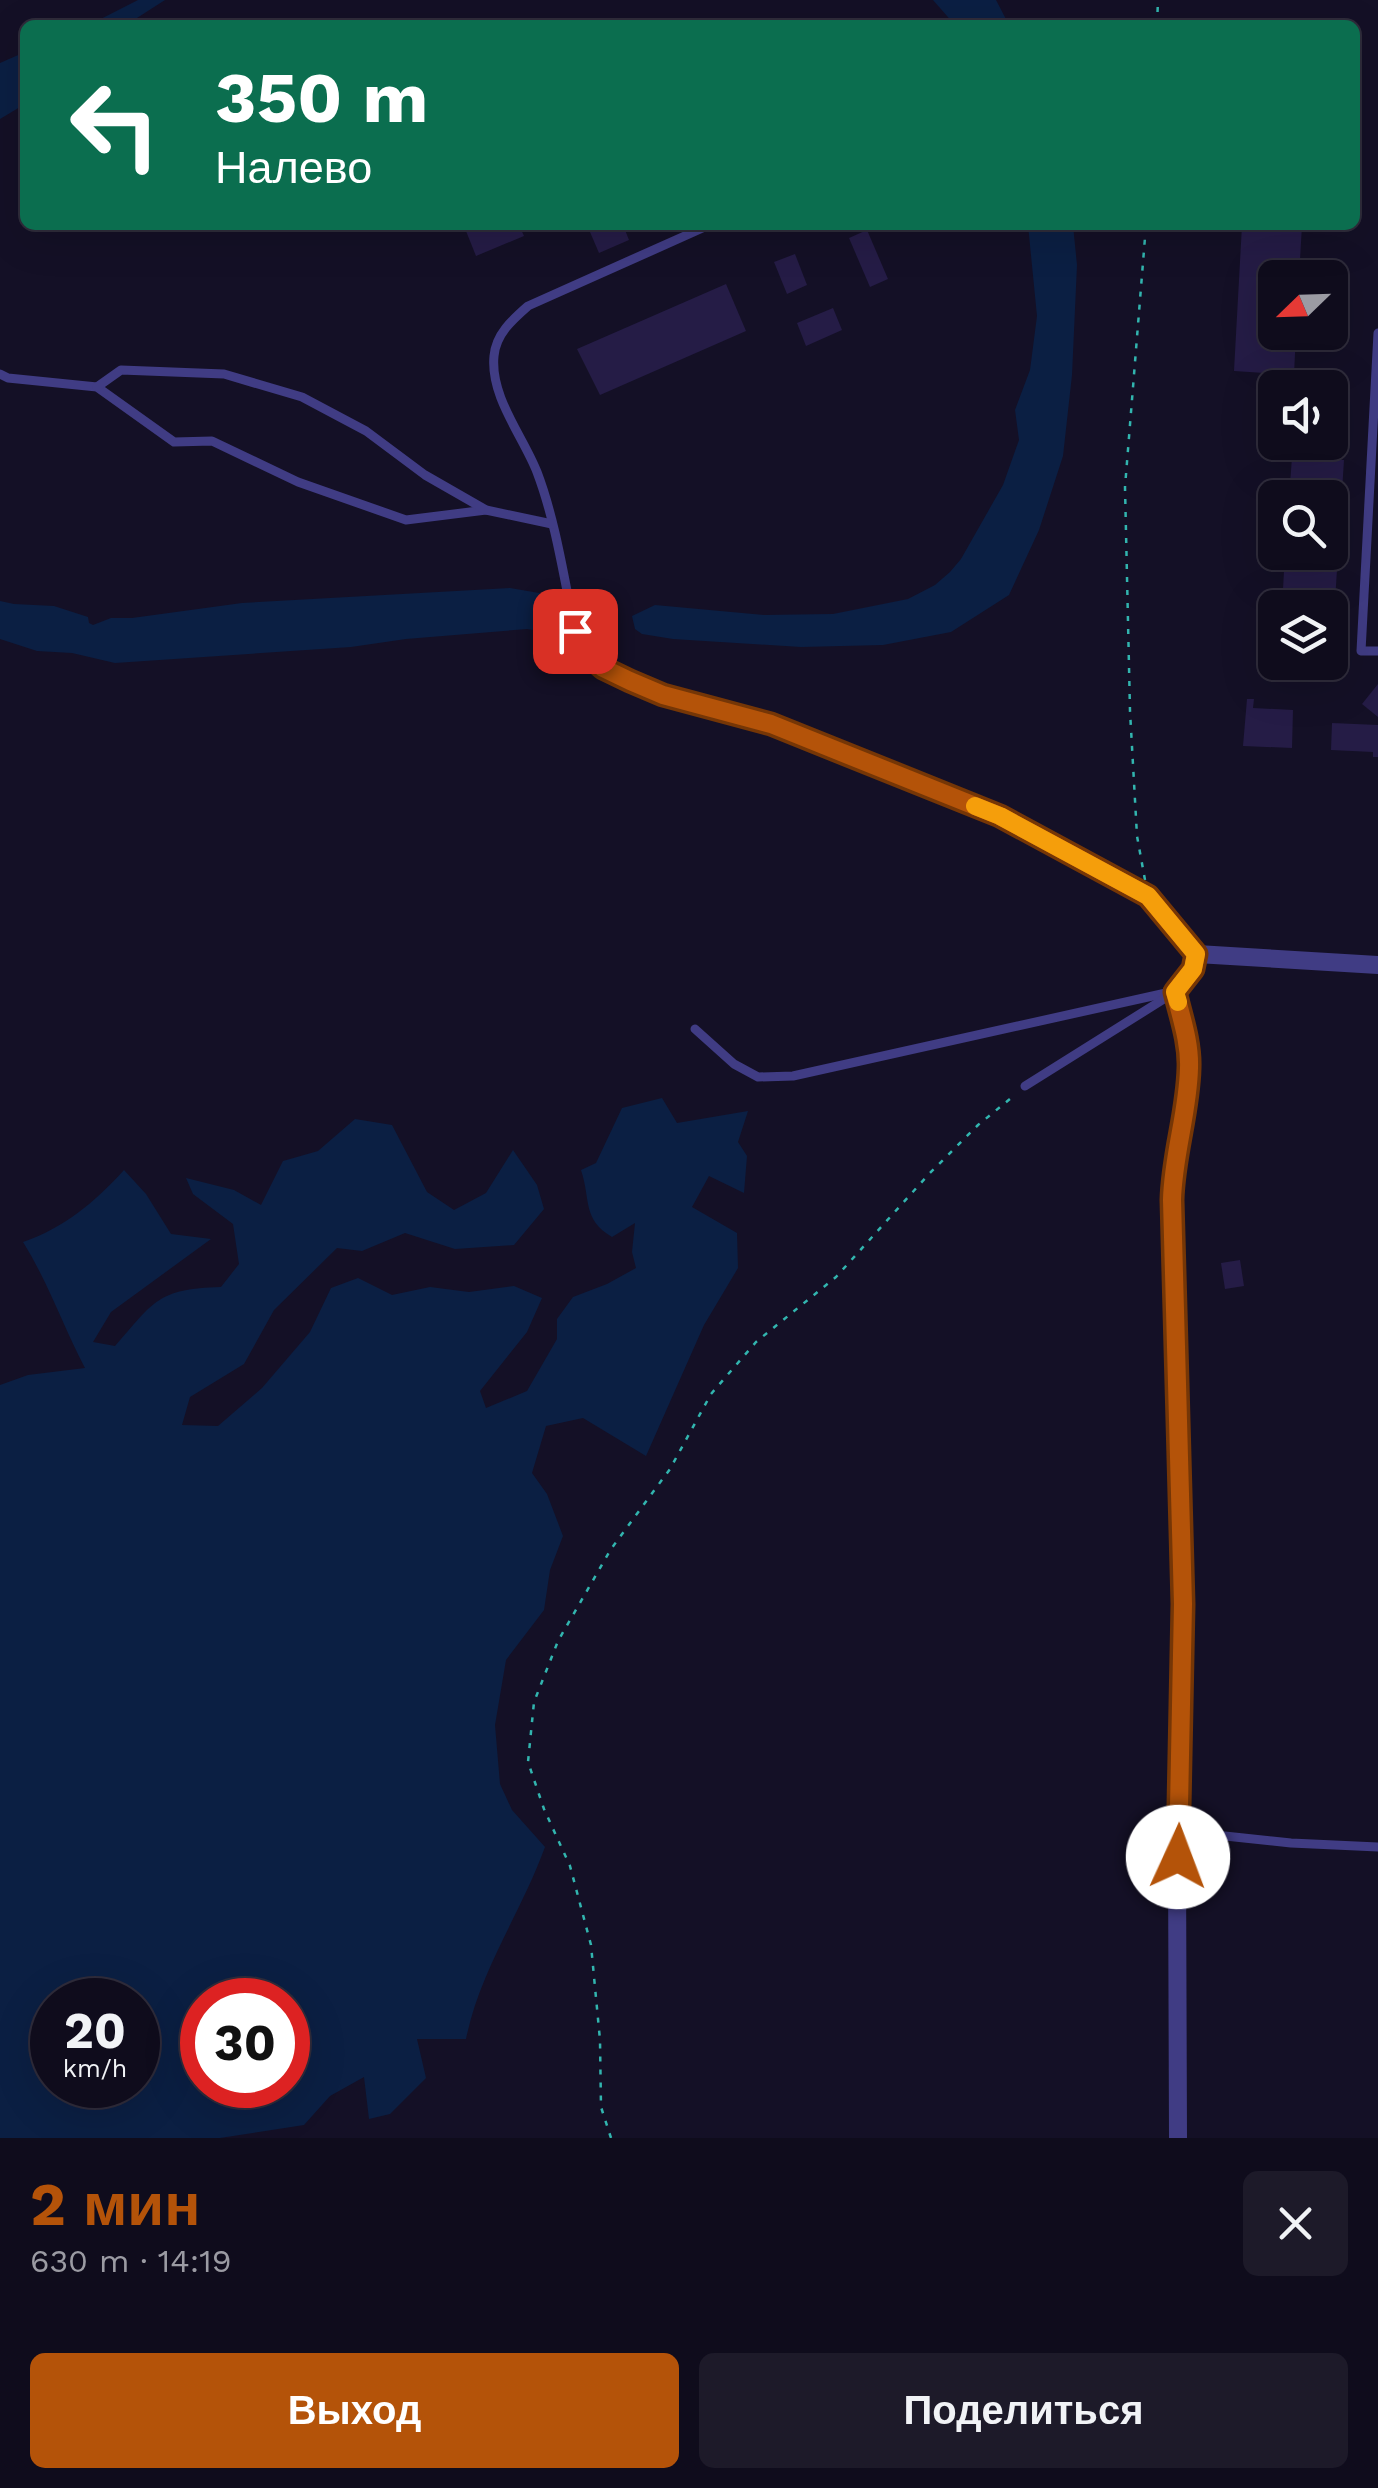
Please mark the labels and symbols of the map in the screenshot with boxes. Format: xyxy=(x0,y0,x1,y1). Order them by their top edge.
north arrow xyxy=(1258,260,1348,350)
pin xyxy=(533,589,618,674)
position arrow xyxy=(1126,1805,1230,1909)
speed limit sign: 30 xyxy=(180,1978,310,2108)

